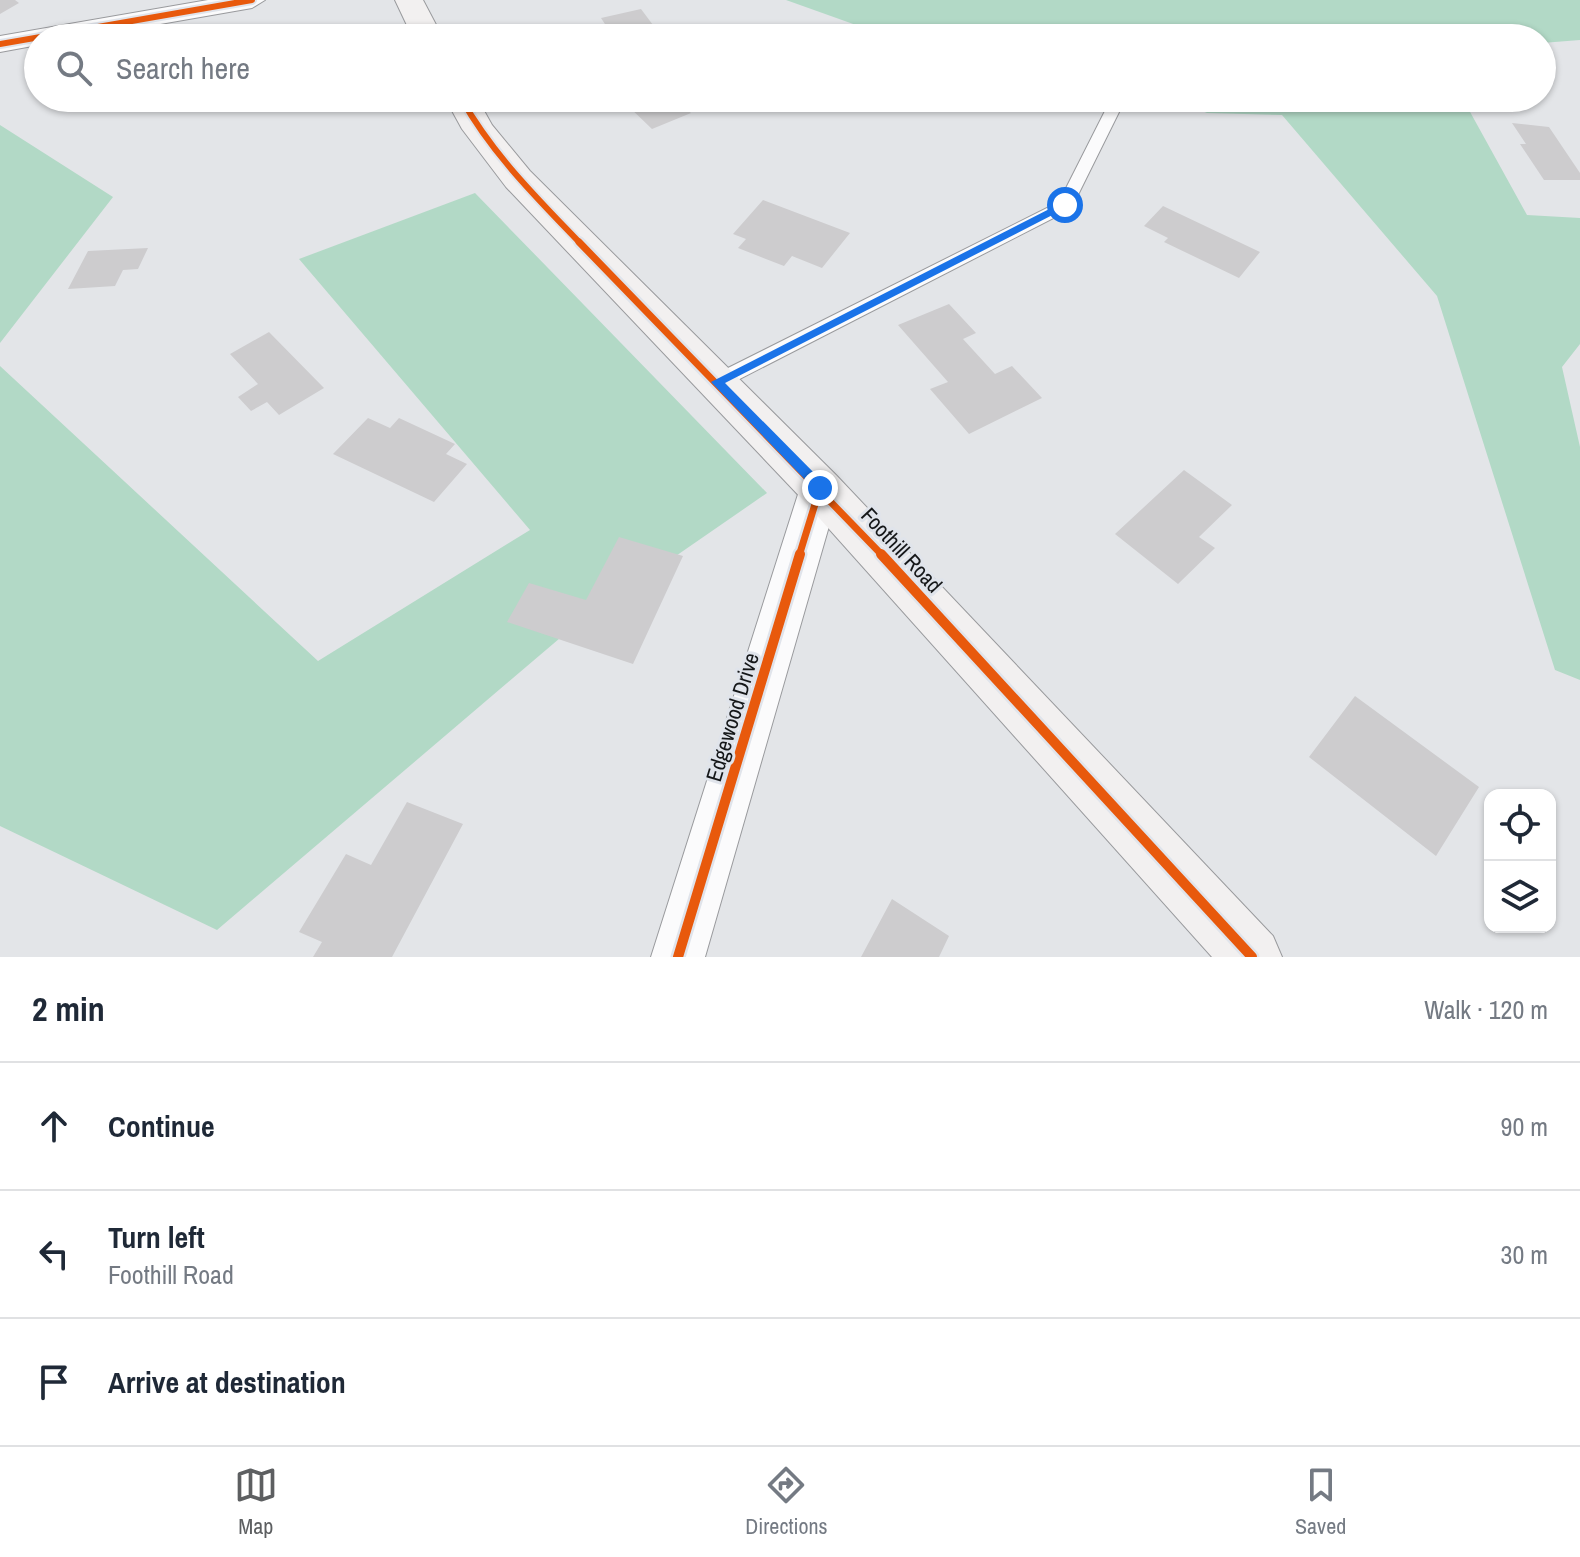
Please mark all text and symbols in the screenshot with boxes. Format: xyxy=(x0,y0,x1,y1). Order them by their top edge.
search box xyxy=(24,24,1556,112)
icon: search xyxy=(52,46,96,90)
text: Search here xyxy=(116,48,250,88)
route start xyxy=(1047,187,1083,223)
route end xyxy=(802,470,838,506)
street label: Foothill Road xyxy=(855,501,949,599)
street label: Edgewood Drive xyxy=(698,649,766,785)
map controls xyxy=(1484,789,1556,933)
button: locate xyxy=(1484,789,1556,861)
button: layers xyxy=(1484,861,1556,933)
text: 2 min xyxy=(32,986,105,1032)
text: Walk · 120 m xyxy=(1424,992,1548,1027)
icon: ahead xyxy=(32,1104,76,1148)
text: Continue xyxy=(108,1106,215,1146)
text: 90 m xyxy=(1501,1109,1548,1144)
text: Turn left xyxy=(108,1217,205,1257)
icon: left xyxy=(32,1232,76,1276)
text: 30 m xyxy=(1501,1237,1548,1272)
text: Foothill Road xyxy=(108,1257,234,1292)
icon: arrive xyxy=(32,1360,76,1404)
text: Arrive at destination xyxy=(108,1362,346,1402)
tab: Map xyxy=(234,1463,278,1541)
tab: Directions xyxy=(745,1463,828,1541)
tab: Saved xyxy=(1295,1463,1346,1541)

